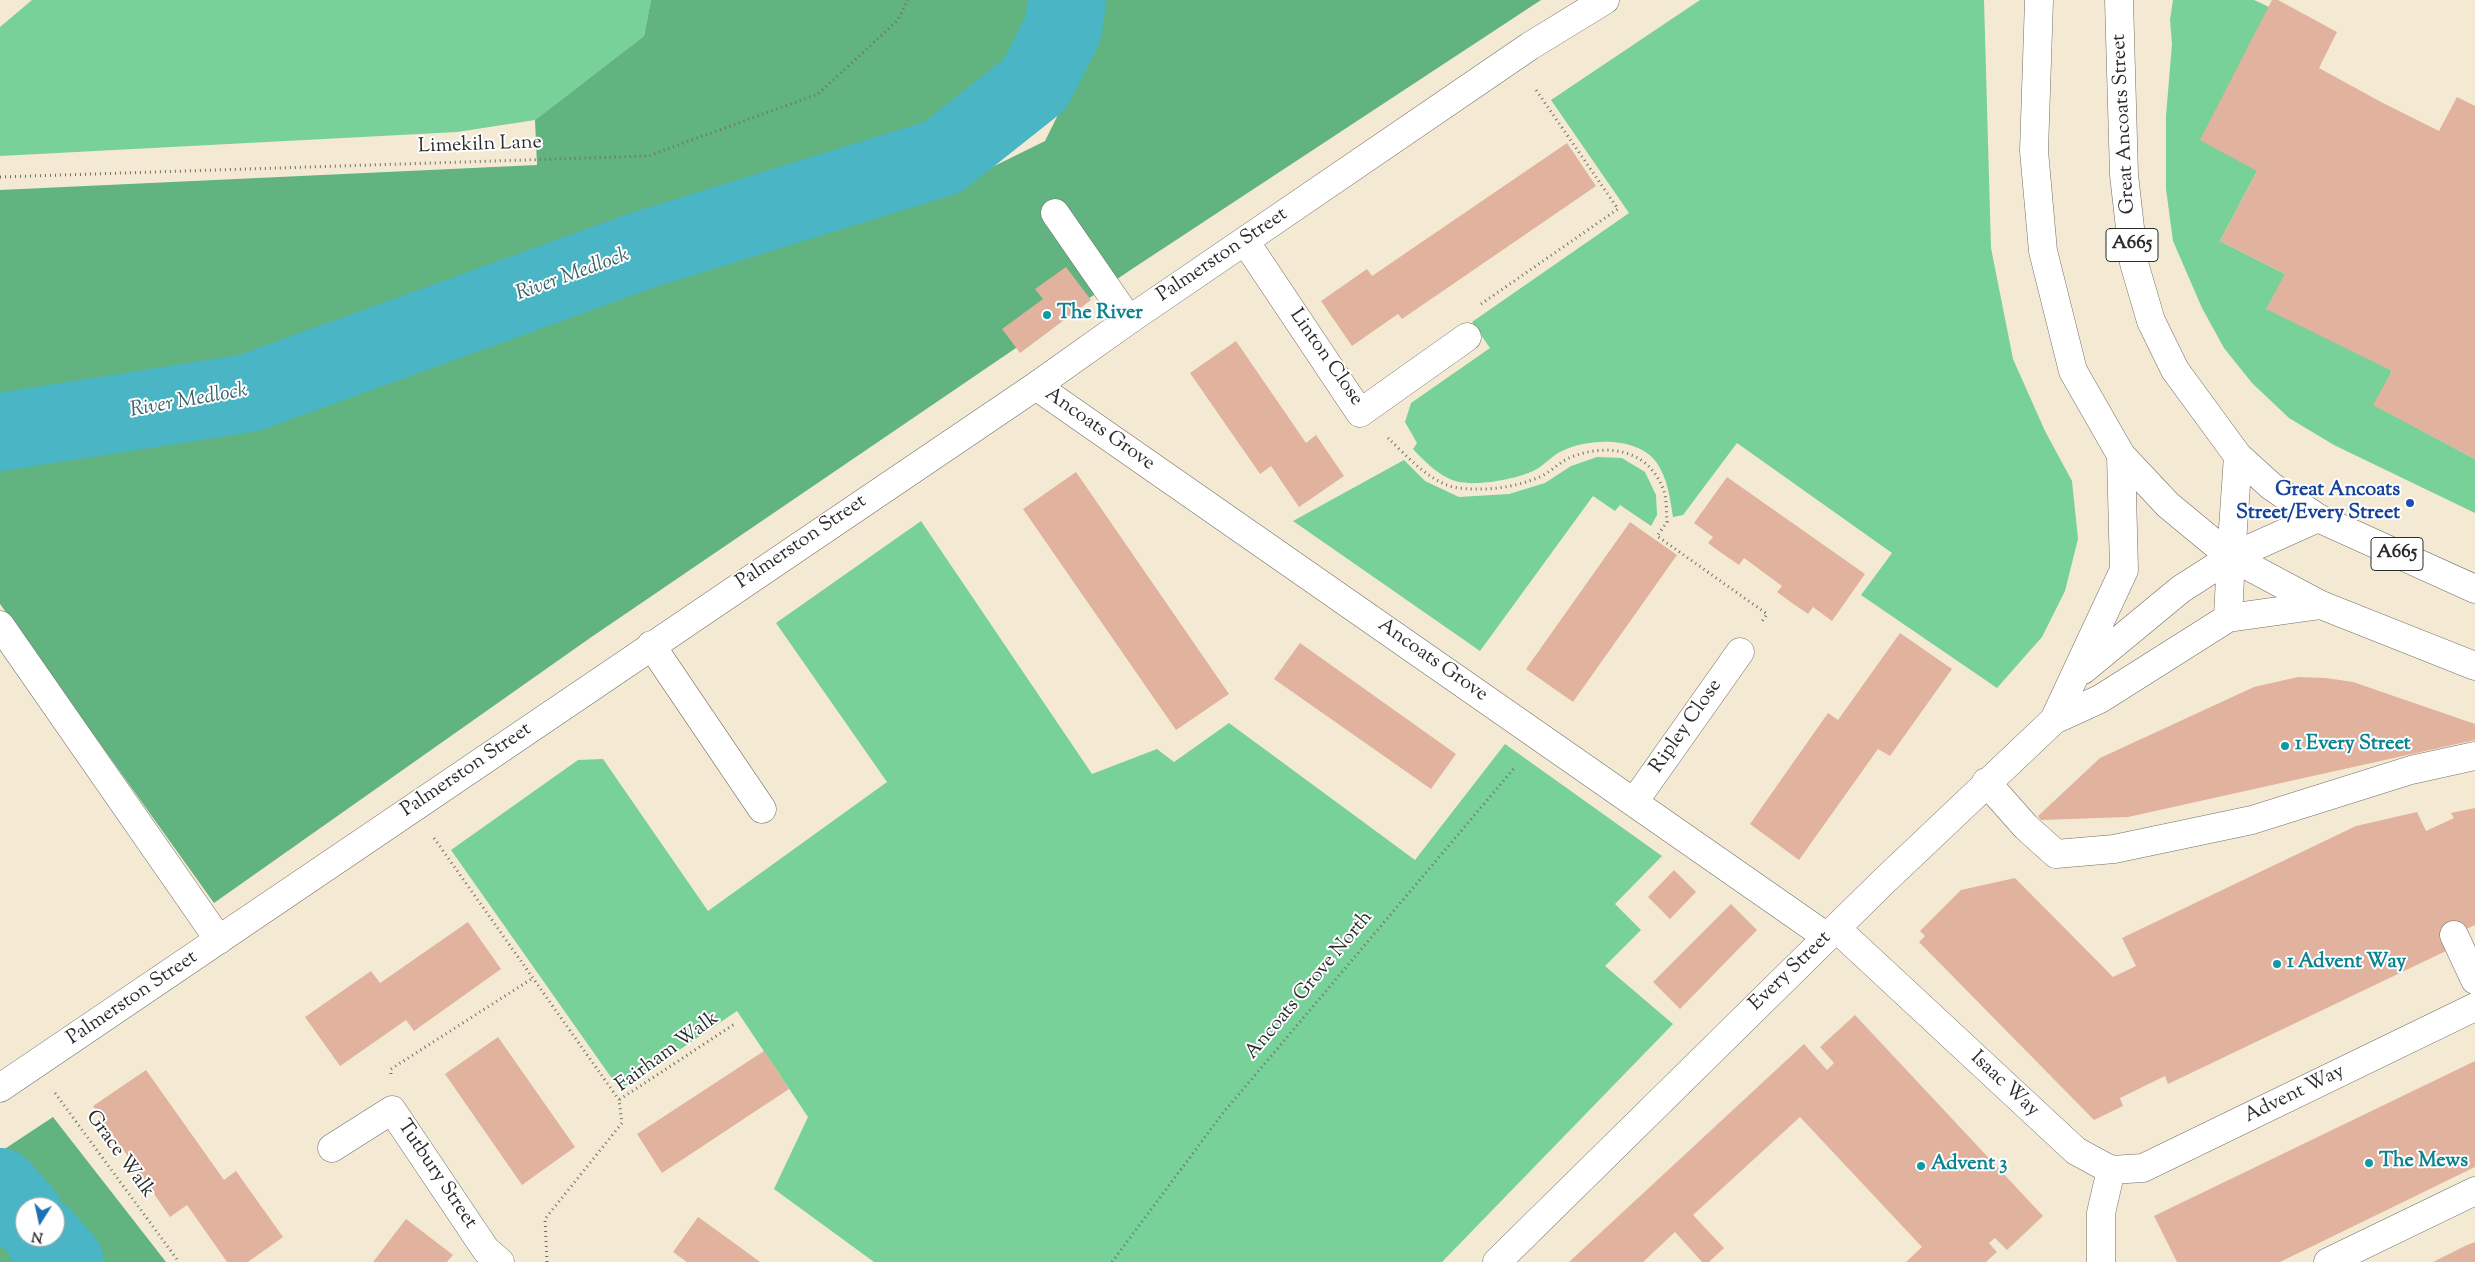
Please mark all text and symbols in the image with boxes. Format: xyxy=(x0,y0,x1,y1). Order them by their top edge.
street label: Great Ancoats Street xyxy=(2108,33,2142,215)
street label: Limekiln Lane xyxy=(418,132,542,160)
street label: Palmerston Street xyxy=(1153,203,1293,309)
road number: A665 xyxy=(2106,228,2158,262)
water label: River Medlock xyxy=(513,244,633,308)
place label: The River xyxy=(1057,303,1143,327)
street label: Linton Close xyxy=(1283,305,1367,411)
marker: The River xyxy=(1041,309,1053,321)
water label: River Medlock xyxy=(128,379,250,425)
street label: Ancoats Grove xyxy=(1039,383,1159,477)
place label: Great Ancoats Street/Every Street xyxy=(2236,480,2400,527)
street label: Palmerston Street xyxy=(732,490,872,596)
marker: Great Ancoats Street/Every Street xyxy=(2404,497,2416,509)
road number: A665 xyxy=(2371,538,2423,570)
street label: Ancoats Grove xyxy=(1372,614,1492,708)
street label: Ripley Close xyxy=(1646,675,1728,779)
street label: Palmerston Street xyxy=(397,718,537,824)
place label: 1 Every Street xyxy=(2295,734,2411,758)
marker: 1 Every Street xyxy=(2279,740,2291,752)
street label: Ancoats Grove North xyxy=(1241,907,1379,1065)
street label: Every Street xyxy=(1745,927,1837,1017)
street label: Palmerston Street xyxy=(63,946,203,1052)
place label: 1 Advent Way xyxy=(2287,952,2406,976)
marker: 1 Advent Way xyxy=(2271,958,2283,970)
street label: Fairham Walk xyxy=(612,1008,724,1098)
street label: Isaac Way xyxy=(1964,1047,2044,1123)
street label: Advent Way xyxy=(2241,1060,2349,1130)
street label: Grace Walk xyxy=(79,1107,159,1203)
street label: Tutbury Street xyxy=(391,1116,481,1234)
place label: The Mews xyxy=(2379,1151,2468,1175)
place label: Advent 3 xyxy=(1931,1154,2007,1178)
marker: The Mews xyxy=(2363,1157,2375,1169)
marker: Advent 3 xyxy=(1915,1160,1927,1172)
north arrow xyxy=(15,1197,65,1247)
text: N xyxy=(30,1225,45,1247)

